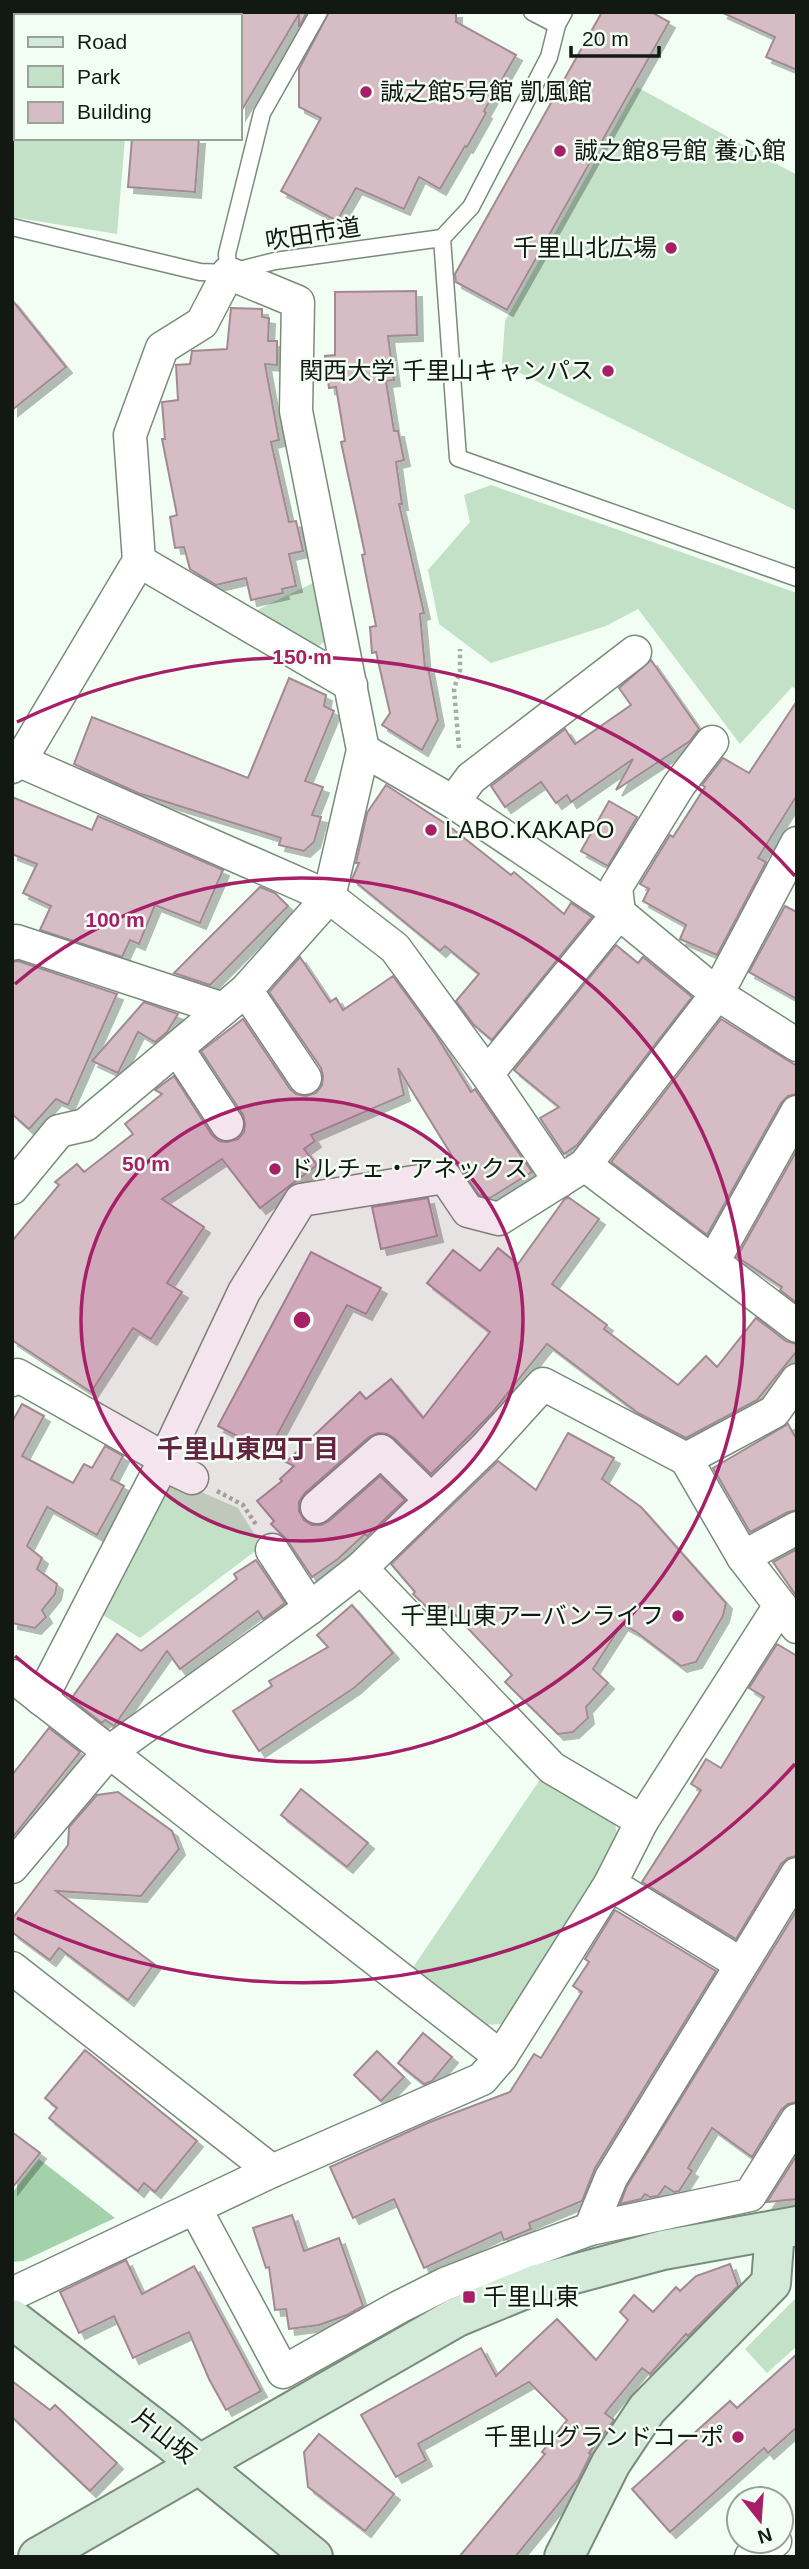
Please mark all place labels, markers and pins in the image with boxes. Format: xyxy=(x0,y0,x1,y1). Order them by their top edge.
place label: 誠之館5号館 凱風館 xyxy=(380,78,592,105)
marker: 誠之館5号館 凱風館 xyxy=(358,84,374,100)
place label: 誠之館8号館 養心館 xyxy=(574,137,786,164)
marker: 誠之館8号館 養心館 xyxy=(552,143,568,159)
place label: 千里山北広場 xyxy=(513,234,657,261)
marker: 千里山北広場 xyxy=(663,240,679,256)
place label: 関西大学 千里山キャンパス xyxy=(299,357,594,384)
marker: 関西大学 千里山キャンパス xyxy=(600,363,616,379)
place label: LABO.KAKAPO xyxy=(445,816,614,843)
marker: LABO.KAKAPO xyxy=(423,822,439,838)
place label: ドルチェ・アネックス xyxy=(289,1155,528,1182)
marker: ドルチェ・アネックス xyxy=(267,1161,283,1177)
centre of rings xyxy=(290,1308,314,1332)
place label: 千里山東アーバンライフ xyxy=(400,1602,664,1629)
marker: 千里山東アーバンライフ xyxy=(670,1608,686,1624)
place label: 千里山東 xyxy=(483,2283,579,2310)
marker: 千里山東 xyxy=(461,2289,477,2305)
place label: 千里山グランドコーポ xyxy=(484,2423,724,2450)
marker: 千里山グランドコーポ xyxy=(730,2429,746,2445)

